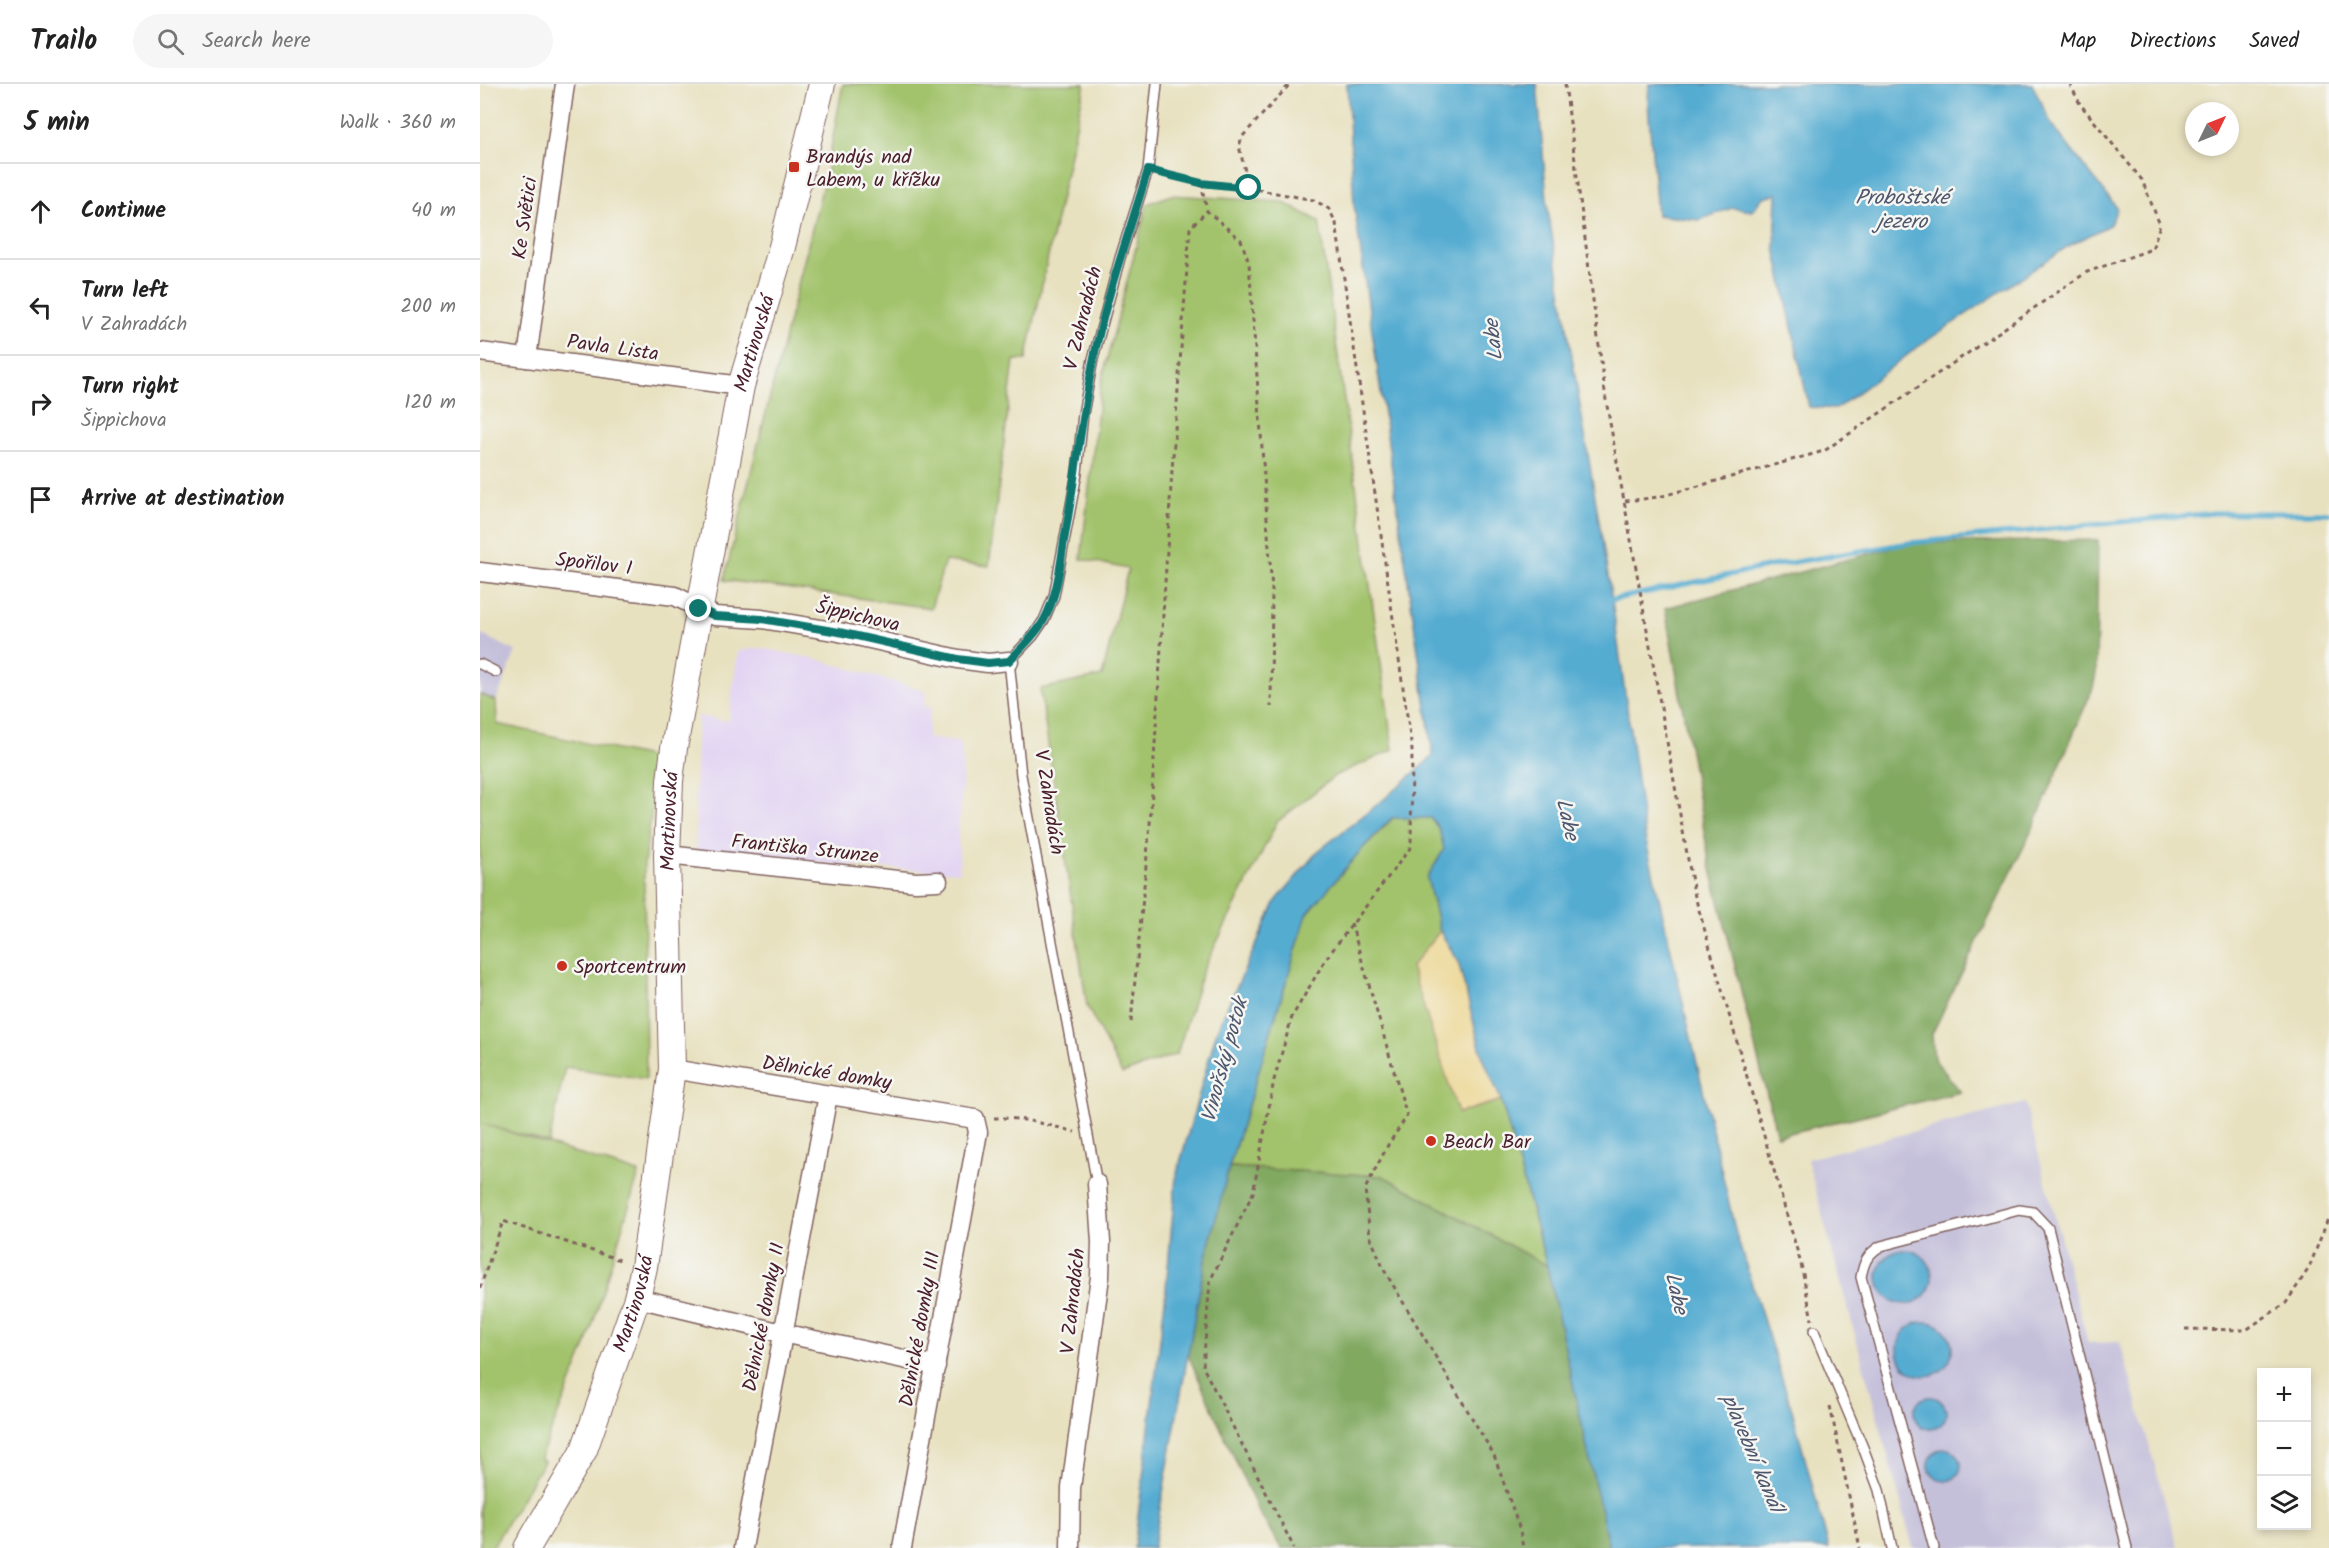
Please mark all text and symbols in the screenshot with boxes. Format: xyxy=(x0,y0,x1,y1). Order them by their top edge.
search box xyxy=(133,14,553,68)
text: Trailo xyxy=(30,19,97,64)
text: Search here xyxy=(202,24,311,59)
icon: search xyxy=(154,25,187,58)
text: Map xyxy=(2060,25,2096,58)
text: Directions xyxy=(2129,25,2216,58)
text: Saved xyxy=(2249,25,2299,58)
text: 5 min xyxy=(24,102,90,144)
north arrow xyxy=(2185,102,2239,156)
text: Walk · 360 m xyxy=(339,107,456,139)
place label: Brandýs nad Labem, u křížku xyxy=(806,142,940,197)
marker: Brandýs nad Labem, u křížku xyxy=(787,160,801,174)
street label: Ke Světici xyxy=(504,174,548,262)
route start xyxy=(1235,174,1261,200)
water label: Proboštské jezero xyxy=(1855,182,1954,239)
text: Continue xyxy=(81,194,166,229)
icon: ahead xyxy=(24,195,57,228)
text: 40 m xyxy=(411,195,456,227)
street label: V Zahradách xyxy=(1056,263,1112,374)
text: Turn left xyxy=(81,274,168,309)
street label: Martinovská xyxy=(726,290,785,396)
icon: left xyxy=(24,291,57,324)
text: 200 m xyxy=(400,291,456,323)
text: V Zahradách xyxy=(81,309,187,341)
water label: Labe xyxy=(1476,315,1513,362)
street label: Pavla Lista xyxy=(565,327,661,371)
text: Turn right xyxy=(81,370,179,405)
icon: right xyxy=(24,387,57,420)
text: 120 m xyxy=(404,387,456,419)
text: Šippichova xyxy=(81,405,167,437)
text: Arrive at destination xyxy=(81,482,284,517)
icon: arrive xyxy=(24,483,57,516)
street label: Spořilov I xyxy=(554,544,634,586)
street label: Šippichova xyxy=(812,592,903,642)
route end xyxy=(685,595,711,621)
street label: V Zahradách xyxy=(1024,747,1072,857)
street label: Martinovská xyxy=(653,768,689,871)
water label: Labe xyxy=(1546,795,1588,846)
street label: Františka Strunze xyxy=(730,826,880,874)
place label: Sportcentrum xyxy=(574,952,686,984)
marker: Sportcentrum xyxy=(555,959,569,973)
water label: Vinořský potok xyxy=(1193,991,1259,1126)
street label: Dělnické domky xyxy=(760,1048,894,1100)
place label: Beach Bar xyxy=(1443,1127,1532,1159)
marker: Beach Bar xyxy=(1424,1134,1438,1148)
street label: Dělnické domky II xyxy=(735,1240,795,1395)
street label: V Zahradách xyxy=(1053,1247,1095,1356)
street label: Dělnické domky III xyxy=(892,1249,950,1410)
street label: Martinovská xyxy=(605,1252,664,1357)
water label: Labe xyxy=(1655,1269,1697,1320)
map controls xyxy=(2257,1368,2311,1530)
button: + xyxy=(2257,1368,2311,1422)
water label: plavební kanál xyxy=(1711,1388,1793,1521)
button: − xyxy=(2257,1422,2311,1476)
button: layers xyxy=(2257,1476,2311,1530)

